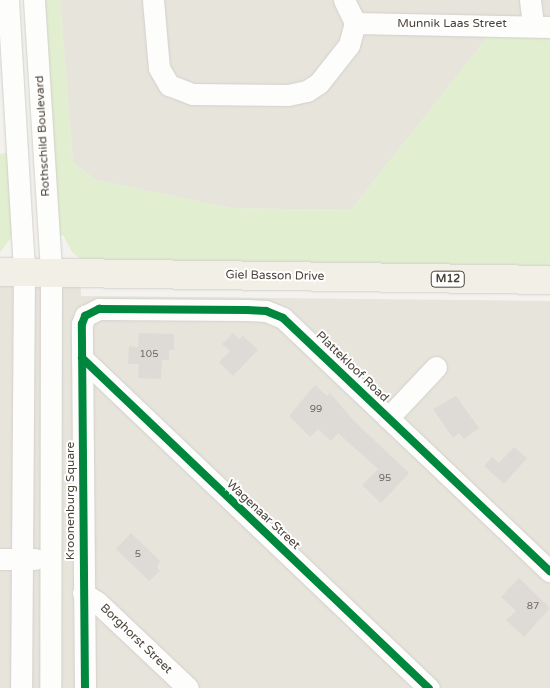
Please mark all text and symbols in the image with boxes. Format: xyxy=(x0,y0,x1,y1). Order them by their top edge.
street label: Munnik Laas Street xyxy=(397,17,507,31)
street label: Rothschild Boulevard xyxy=(33,75,53,197)
street label: Giel Basson Drive xyxy=(225,268,325,284)
road number: M12 xyxy=(430,270,466,288)
street label: Plattekloof Road xyxy=(313,329,391,405)
house number: 105 xyxy=(140,349,158,361)
house number: 99 xyxy=(310,404,322,416)
street label: Kroonenburg Square xyxy=(64,442,78,560)
house number: 95 xyxy=(379,473,391,485)
street label: Wagenaar Street xyxy=(223,477,303,553)
house number: 5 xyxy=(135,549,141,561)
street label: Borghorst Street xyxy=(97,601,175,677)
house number: 87 xyxy=(527,601,539,613)

